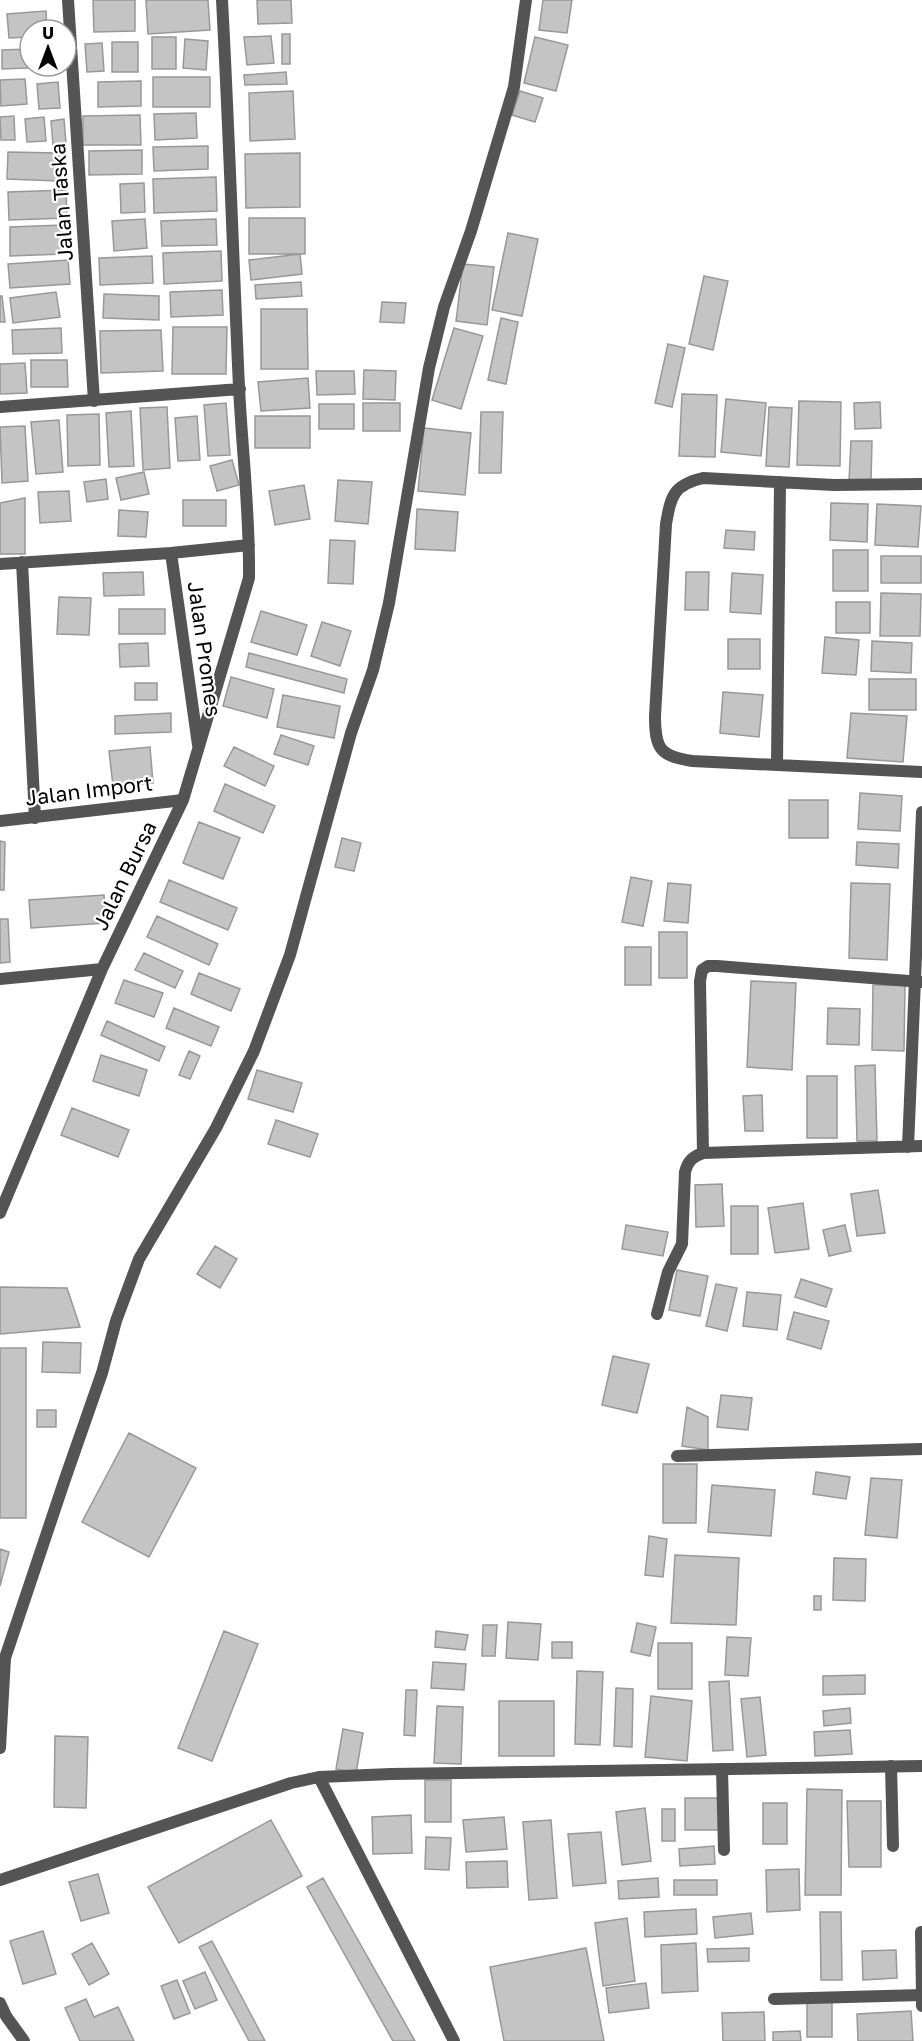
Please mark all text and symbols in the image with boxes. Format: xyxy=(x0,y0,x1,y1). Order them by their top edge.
north arrow xyxy=(18,18,78,78)
text: U xyxy=(42,23,54,43)
street label: Jalan Taska xyxy=(44,142,78,262)
street label: Jalan Promes xyxy=(183,579,227,718)
street label: Jalan Import xyxy=(24,769,154,811)
street label: Jalan Bursa xyxy=(87,817,162,934)

